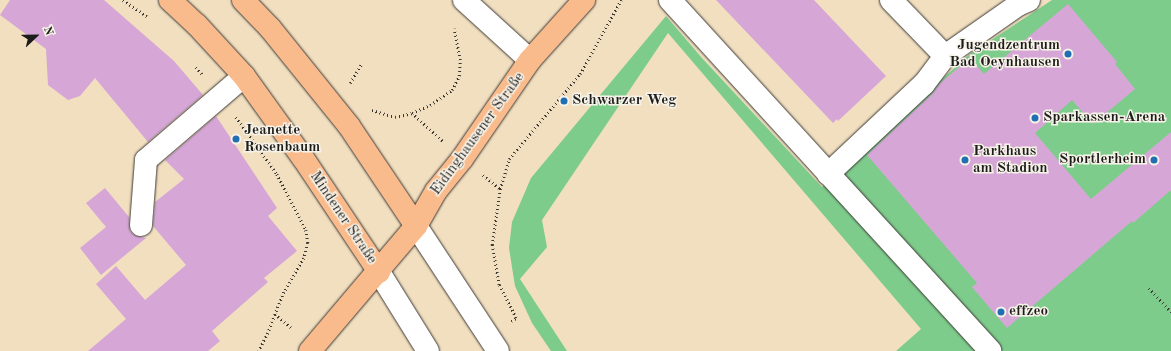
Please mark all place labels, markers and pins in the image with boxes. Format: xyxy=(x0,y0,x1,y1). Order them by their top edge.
place label: Jugendzentrum Bad Oeynhausen xyxy=(949,36,1060,71)
marker: Jugendzentrum Bad Oeynhausen xyxy=(1063,49,1073,59)
place label: Schwarzer Weg xyxy=(572,92,677,110)
marker: Schwarzer Weg xyxy=(559,96,569,106)
place label: Sparkassen-Arena xyxy=(1043,109,1165,127)
marker: Sparkassen-Arena xyxy=(1030,113,1040,123)
place label: Jeanette Rosenbaum xyxy=(244,121,320,156)
marker: Jeanette Rosenbaum xyxy=(231,134,241,144)
place label: Parkhaus am Stadion xyxy=(973,142,1048,177)
place label: Sportlerheim xyxy=(1059,151,1146,169)
marker: Parkhaus am Stadion xyxy=(960,155,970,165)
marker: Sportlerheim xyxy=(1149,155,1159,165)
place label: effzeo xyxy=(1009,303,1048,321)
marker: effzeo xyxy=(996,307,1006,317)

